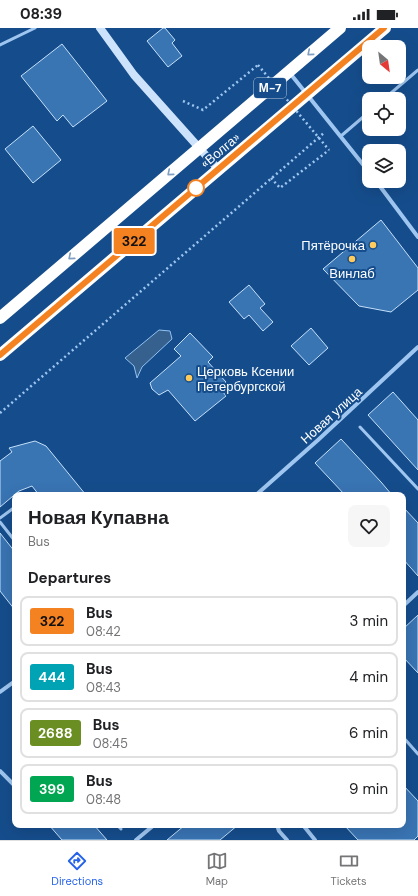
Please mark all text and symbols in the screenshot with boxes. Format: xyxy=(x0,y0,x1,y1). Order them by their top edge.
text: 08:39 xyxy=(20,4,62,24)
north arrow xyxy=(362,40,406,84)
map controls xyxy=(362,40,406,188)
one-way arrow xyxy=(308,49,315,56)
road number: М-7 xyxy=(254,78,286,98)
button: locate xyxy=(362,92,406,136)
street label: «Волга» xyxy=(197,129,244,172)
button: layers xyxy=(362,144,406,188)
one-way arrow xyxy=(167,168,174,175)
unlabelled marker xyxy=(187,179,205,197)
line badge: 322 xyxy=(111,228,157,254)
text: 322 xyxy=(122,232,146,250)
place label: Пятёрочка xyxy=(301,237,366,254)
marker: Пятёрочка xyxy=(368,240,378,250)
one-way arrow xyxy=(68,253,75,260)
marker: Винлаб xyxy=(347,254,357,264)
place label: Винлаб xyxy=(329,265,375,282)
place label: Церковь Ксении Петербургской xyxy=(197,363,294,395)
marker: Церковь Ксении Петербургской xyxy=(184,373,194,383)
street label: Новая улица xyxy=(297,383,366,447)
text: Новая Купавна xyxy=(28,505,169,530)
button: heart xyxy=(348,505,390,547)
text: Bus xyxy=(28,533,50,550)
text: Departures xyxy=(28,568,111,588)
text: Bus xyxy=(86,603,113,623)
text: 3 min xyxy=(350,611,388,631)
text: 322 xyxy=(40,612,64,630)
text: 08:42 xyxy=(86,623,121,640)
text: Bus xyxy=(86,659,113,679)
text: 4 min xyxy=(349,667,388,687)
text: 444 xyxy=(38,668,66,686)
text: 08:43 xyxy=(86,679,121,696)
text: Bus xyxy=(93,715,119,735)
text: 6 min xyxy=(349,723,388,743)
text: 2688 xyxy=(38,724,73,742)
text: 08:45 xyxy=(93,735,128,752)
text: Bus xyxy=(86,771,113,791)
text: 9 min xyxy=(349,779,388,799)
text: 399 xyxy=(39,780,65,798)
text: 08:48 xyxy=(86,791,121,808)
tab: Directions xyxy=(51,850,103,888)
tab: Map xyxy=(206,850,228,888)
tab: Tickets xyxy=(330,850,367,888)

